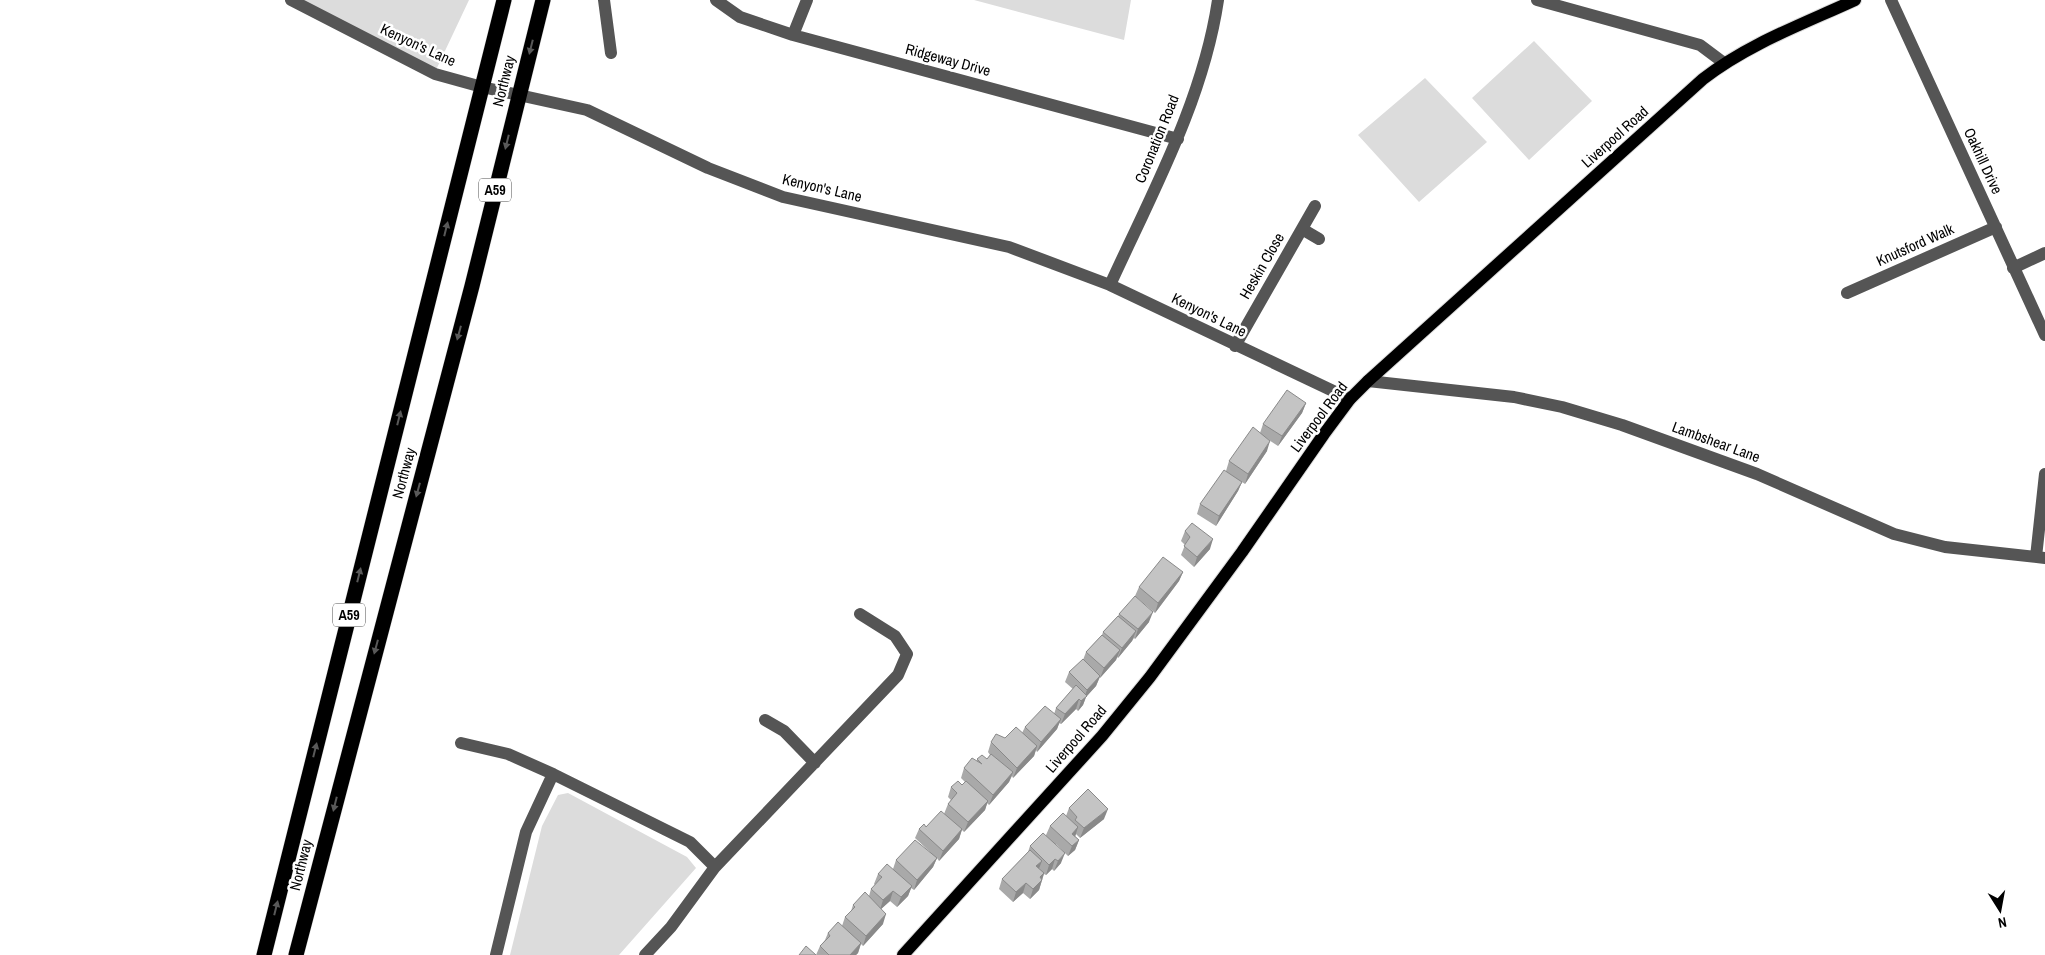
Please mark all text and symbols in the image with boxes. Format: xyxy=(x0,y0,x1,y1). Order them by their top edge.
street label: Kenyon's Lane xyxy=(377,18,459,71)
street label: Ridgeway Drive xyxy=(903,38,993,81)
one-way arrow xyxy=(527,40,535,55)
street label: Northway xyxy=(487,52,520,109)
street label: Coronation Road xyxy=(1129,91,1184,186)
street label: Liverpool Road xyxy=(1577,101,1653,172)
street label: Oakhill Drive xyxy=(1959,124,2008,198)
one-way arrow xyxy=(503,135,511,150)
street label: Kenyon's Lane xyxy=(780,168,864,207)
road number: A59 xyxy=(479,178,511,202)
street label: Knutsford Walk xyxy=(1873,218,1958,271)
one-way arrow xyxy=(442,221,450,236)
street label: Heskin Close xyxy=(1234,229,1289,303)
street label: Kenyon's Lane xyxy=(1168,287,1250,342)
one-way arrow xyxy=(455,325,463,340)
street label: Liverpool Road xyxy=(1285,377,1352,456)
one-way arrow xyxy=(395,410,403,425)
street label: Lambshear Lane xyxy=(1669,416,1763,467)
street label: Northway xyxy=(387,444,421,501)
one-way arrow xyxy=(413,482,421,497)
one-way arrow xyxy=(355,568,363,583)
road number: A59 xyxy=(333,604,365,626)
one-way arrow xyxy=(372,639,380,655)
street label: Liverpool Road xyxy=(1040,700,1111,777)
one-way arrow xyxy=(311,743,319,758)
one-way arrow xyxy=(331,797,339,812)
street label: Northway xyxy=(284,836,317,893)
north arrow xyxy=(1975,885,2025,935)
one-way arrow xyxy=(272,900,280,915)
text: N xyxy=(1997,913,2008,932)

